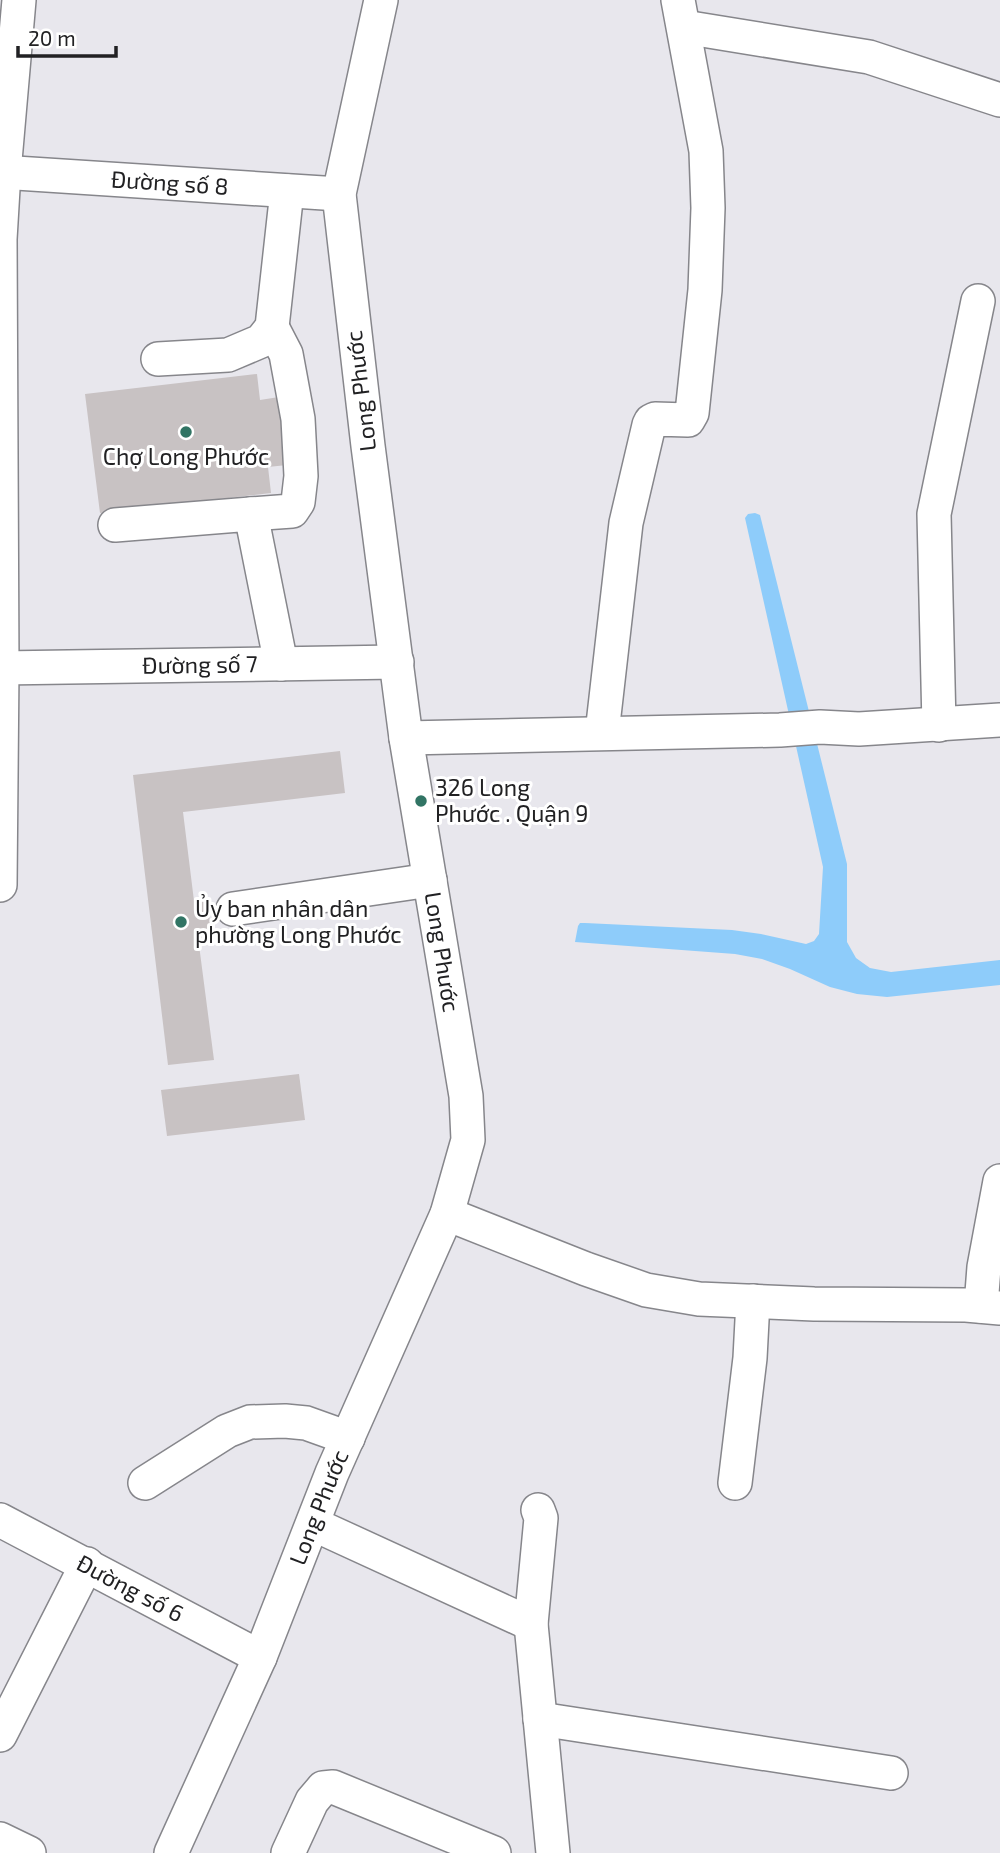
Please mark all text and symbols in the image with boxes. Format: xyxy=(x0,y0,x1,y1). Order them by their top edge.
scale bar xyxy=(18,14,116,58)
text: 20 m xyxy=(28,25,76,50)
street label: Đường số 8 xyxy=(110,164,229,200)
street label: Long Phước xyxy=(339,329,381,453)
marker: Chợ Long Phước xyxy=(178,424,194,440)
place label: Chợ Long Phước xyxy=(103,442,269,470)
street label: Đường số 7 xyxy=(142,649,258,679)
place label: 326 Long Phước . Quận 9 xyxy=(435,773,589,827)
marker: 326 Long Phước . Quận 9 xyxy=(413,793,429,809)
street label: Long Phước xyxy=(420,890,466,1014)
place label: Ủy ban nhân dân phường Long Phước xyxy=(195,893,401,948)
marker: Ủy ban nhân dân phường Long Phước xyxy=(173,914,189,930)
street label: Long Phước xyxy=(282,1445,354,1569)
street label: Đường số 6 xyxy=(72,1548,189,1627)

